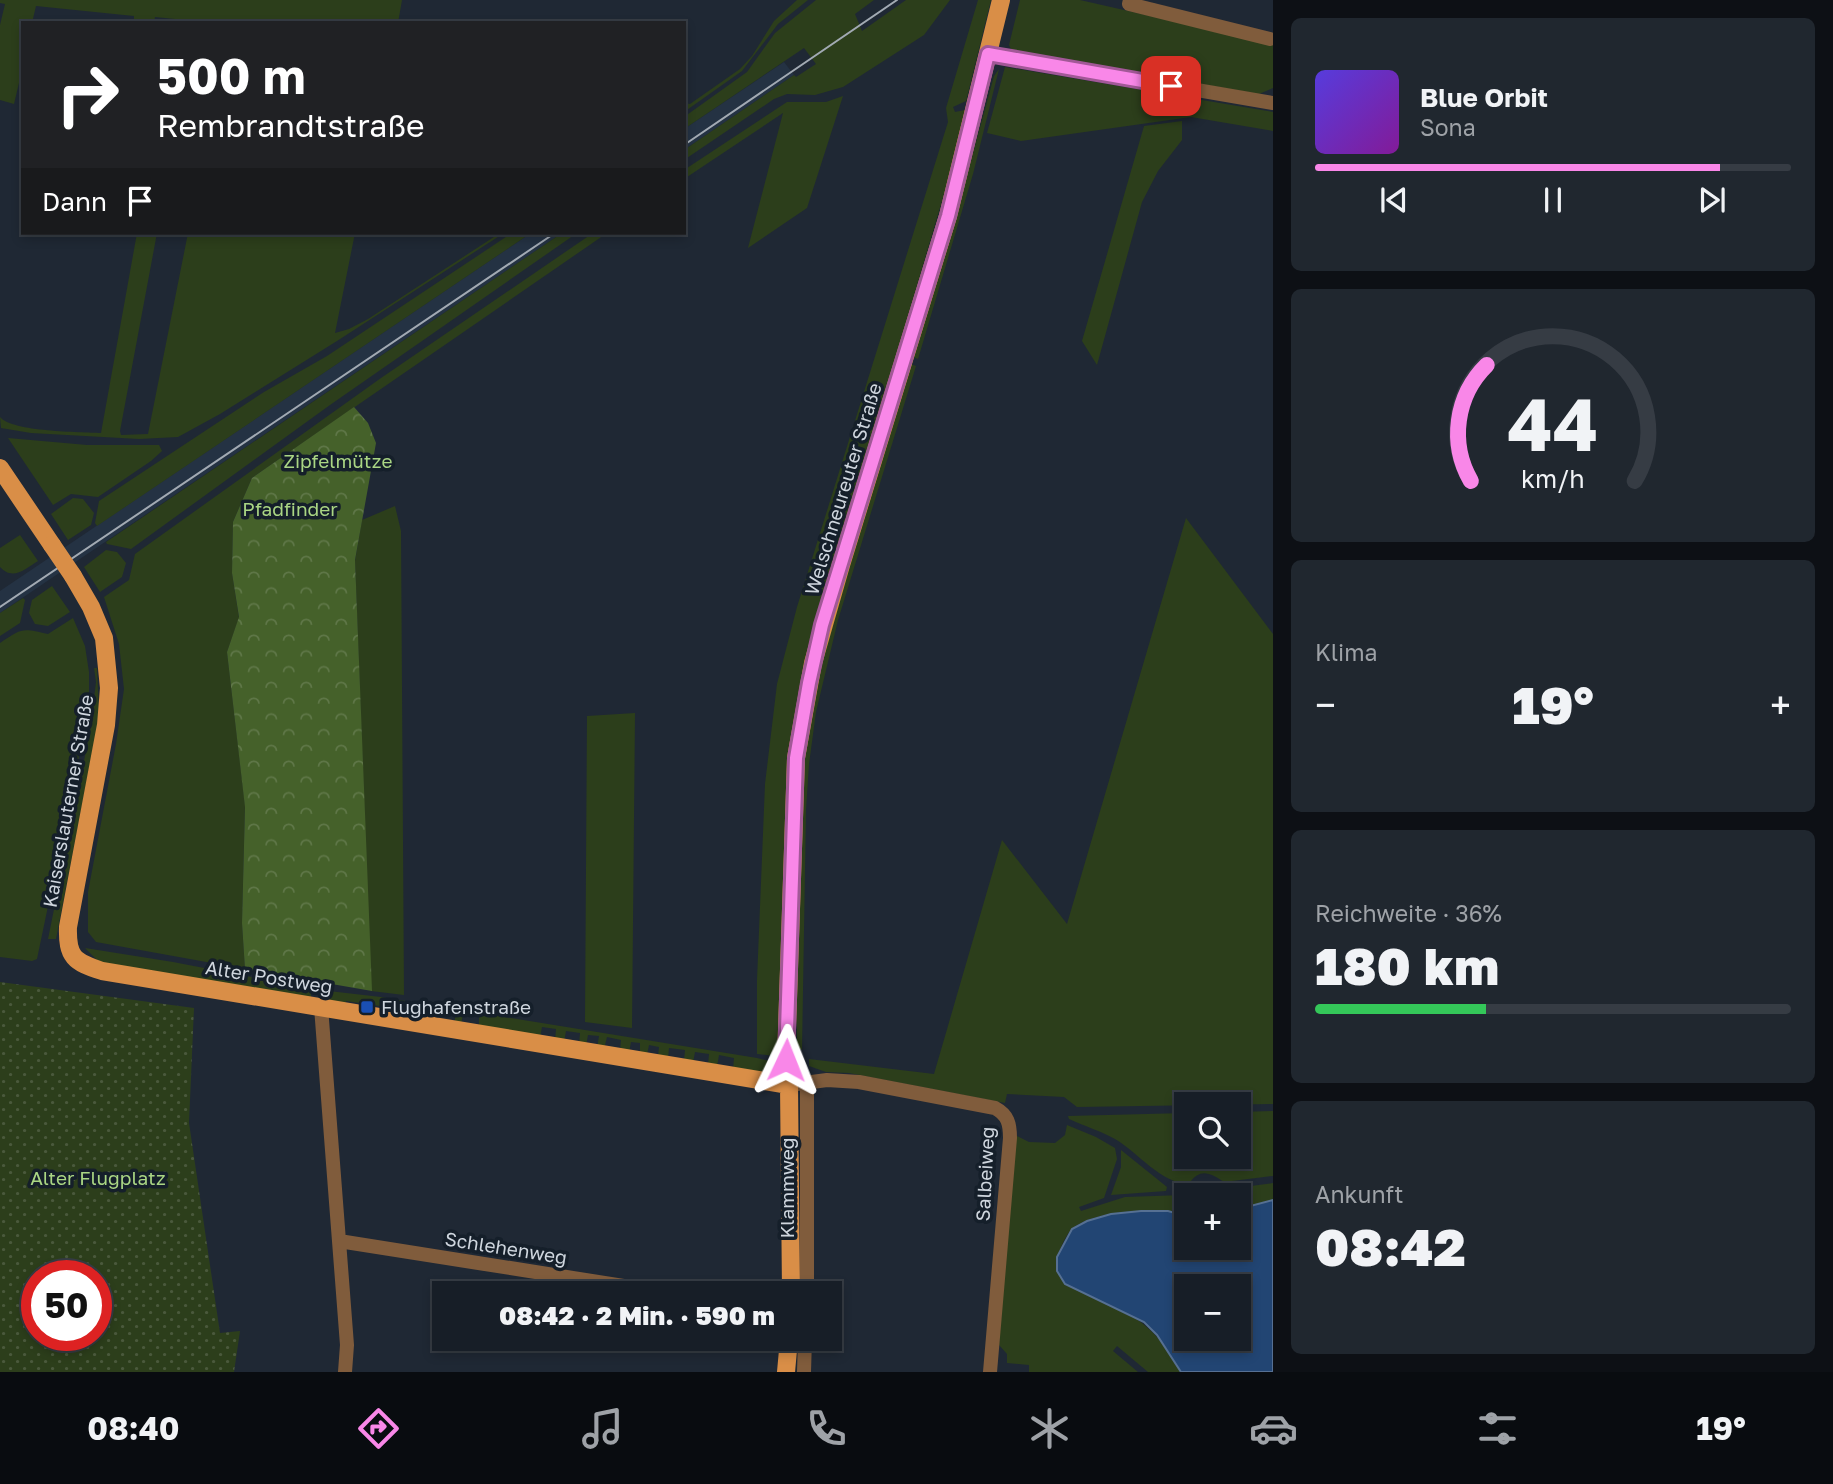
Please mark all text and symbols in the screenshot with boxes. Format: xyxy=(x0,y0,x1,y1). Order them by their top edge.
text: 500 m xyxy=(157,46,306,105)
icon: right xyxy=(42,49,133,140)
pin xyxy=(1141,56,1201,116)
icon: arrive xyxy=(1152,67,1190,105)
text: Blue Orbit xyxy=(1420,82,1548,113)
text: Rembrandtstraße xyxy=(157,106,425,144)
text: Sona xyxy=(1420,113,1476,141)
icon: previous xyxy=(1375,181,1413,219)
icon: pause xyxy=(1534,181,1572,219)
icon: next xyxy=(1693,181,1731,219)
icon: arrive xyxy=(121,182,159,220)
text: Dann xyxy=(42,186,107,217)
street label: Welschneureuter Straße xyxy=(799,380,886,598)
text: 44 xyxy=(1508,381,1599,468)
park label: Zipfelmütze xyxy=(284,449,392,472)
text: km/h xyxy=(1521,463,1585,494)
park label: Pfadfinder xyxy=(242,497,338,520)
text: Klima xyxy=(1315,638,1378,666)
text: 19° xyxy=(1512,673,1594,735)
text: − xyxy=(1315,682,1336,727)
text: + xyxy=(1770,682,1791,727)
street label: Kaiserslauterner Straße xyxy=(37,693,98,909)
text: Reichweite · 36% xyxy=(1315,899,1502,927)
text: 180 km xyxy=(1315,934,1499,996)
street label: Alter Postweg xyxy=(204,955,334,998)
place label: Flughafenstraße xyxy=(381,995,531,1018)
marker: Flughafenstraße xyxy=(359,999,375,1015)
position arrow xyxy=(749,1023,823,1097)
map controls xyxy=(1174,1092,1251,1351)
button: search xyxy=(1174,1092,1251,1169)
street label: Salbeiweg xyxy=(971,1126,998,1222)
street label: Klammweg xyxy=(775,1137,798,1239)
park label: Alter Flugplatz xyxy=(30,1166,166,1189)
text: Ankunft xyxy=(1315,1180,1403,1208)
button: + xyxy=(1174,1183,1251,1260)
text: 08:42 xyxy=(1315,1215,1466,1277)
street label: Schlehenweg xyxy=(443,1227,569,1269)
speed limit sign: 50 xyxy=(21,1260,112,1351)
button: − xyxy=(1174,1274,1251,1351)
text: 08:42 · 2 Min. · 590 m xyxy=(499,1300,775,1331)
icon: directions xyxy=(354,1404,403,1453)
icon: music xyxy=(578,1404,627,1453)
icon: phone xyxy=(802,1404,851,1453)
icon: climate xyxy=(1025,1404,1074,1453)
icon: car xyxy=(1249,1404,1298,1453)
icon: filters xyxy=(1473,1404,1522,1453)
text: 08:40 xyxy=(87,1409,180,1447)
text: 19° xyxy=(1696,1409,1746,1447)

